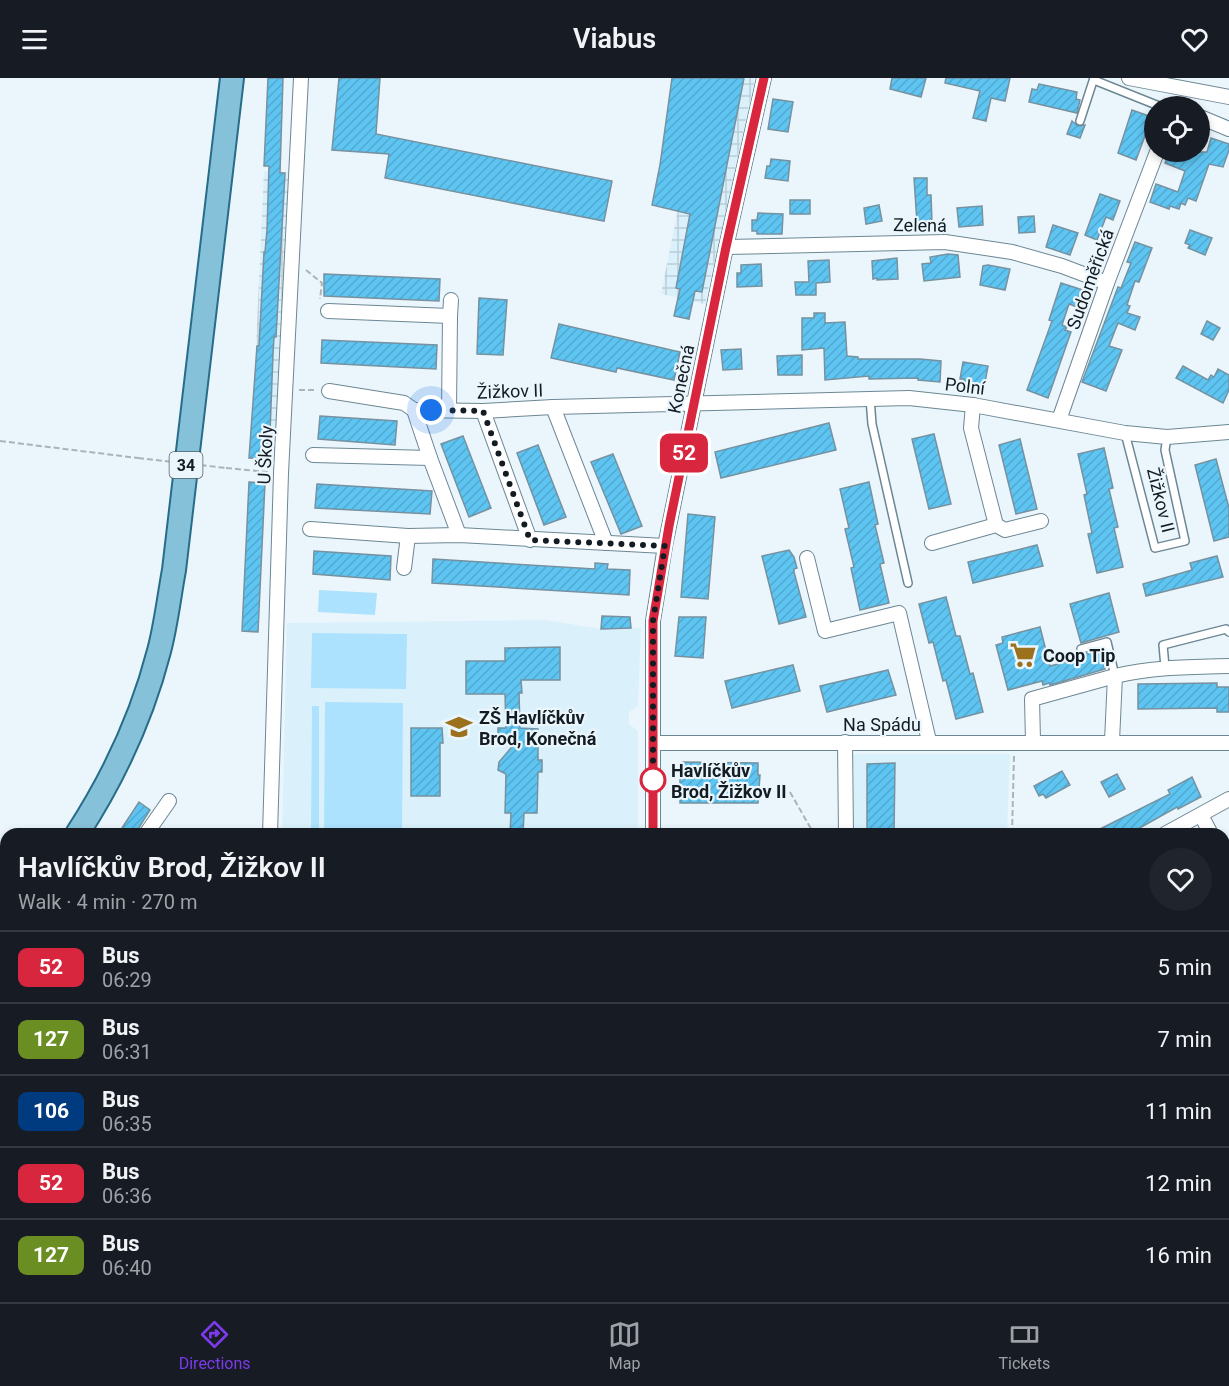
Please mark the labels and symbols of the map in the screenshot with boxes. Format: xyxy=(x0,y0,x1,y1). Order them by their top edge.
street label: Zelená xyxy=(893,214,947,236)
street label: Sudoměřická xyxy=(1062,226,1118,332)
street label: Konečná xyxy=(663,343,699,415)
street label: Polní xyxy=(944,373,987,399)
street label: Žižkov II xyxy=(476,379,544,403)
your location xyxy=(416,395,446,425)
street label: U Školy xyxy=(253,424,277,485)
line badge: 52 xyxy=(657,434,711,472)
road number: 34 xyxy=(170,452,202,478)
street label: Žižkov II xyxy=(1143,465,1179,535)
supermarket icon: Coop Tip xyxy=(1008,640,1038,670)
place label: Coop Tip xyxy=(1043,645,1115,666)
place label: ZŠ Havlíčkův Brod, Konečná xyxy=(479,707,597,749)
school or university icon: ZŠ Havlíčkův Brod, Konečná xyxy=(444,712,474,742)
street label: Na Spádu xyxy=(843,714,921,735)
place label: Havlíčkův Brod, Žižkov II xyxy=(671,760,787,802)
marker: Havlíčkův Brod, Žižkov II xyxy=(640,767,666,793)

